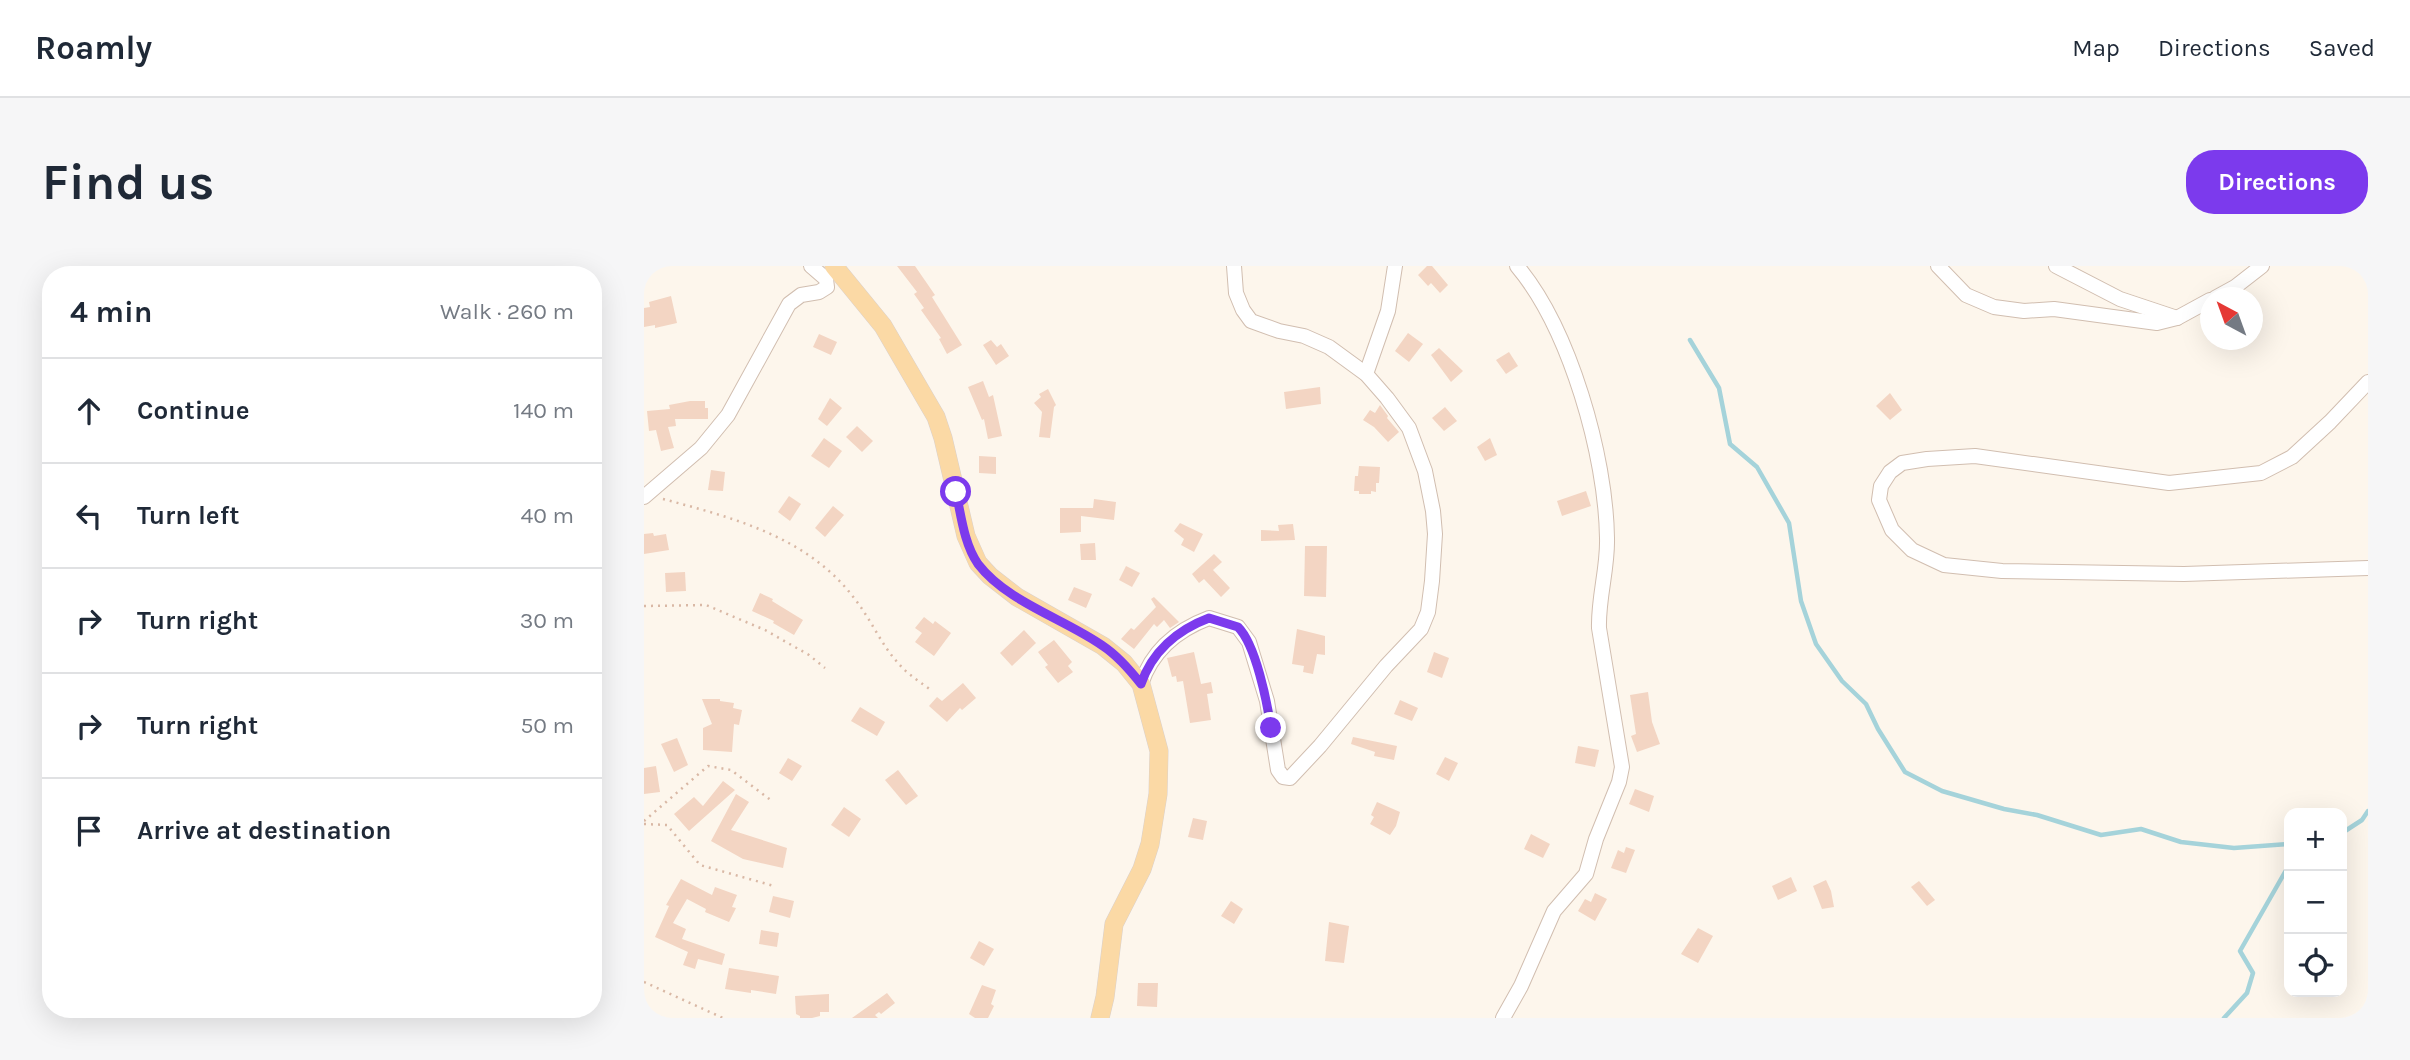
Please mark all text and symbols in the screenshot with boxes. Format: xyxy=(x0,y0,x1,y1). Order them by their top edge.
text: Roamly xyxy=(35,29,152,67)
text: Map xyxy=(2072,34,2120,62)
text: Directions xyxy=(2158,34,2271,62)
text: Saved xyxy=(2309,34,2375,62)
button: Directions xyxy=(2186,150,2368,214)
text: Find us xyxy=(42,154,214,211)
north arrow xyxy=(2200,287,2263,350)
text: 4 min xyxy=(70,294,152,330)
text: Walk · 260 m xyxy=(440,298,574,325)
icon: ahead xyxy=(70,392,108,430)
text: Continue xyxy=(137,395,249,426)
text: 140 m xyxy=(513,397,574,424)
route start xyxy=(940,476,971,507)
icon: left xyxy=(70,497,108,535)
text: Turn left xyxy=(137,500,239,531)
text: 40 m xyxy=(521,502,574,529)
icon: right xyxy=(70,602,108,640)
text: Turn right xyxy=(137,605,258,636)
text: 30 m xyxy=(520,607,574,634)
icon: right xyxy=(70,707,108,745)
text: Turn right xyxy=(137,710,258,741)
text: 50 m xyxy=(520,712,574,739)
route end xyxy=(1255,712,1286,743)
map controls xyxy=(2284,808,2347,997)
button: + xyxy=(2284,808,2347,871)
icon: arrive xyxy=(70,812,108,850)
text: Arrive at destination xyxy=(137,815,391,846)
button: − xyxy=(2284,871,2347,934)
button: locate xyxy=(2284,934,2347,997)

